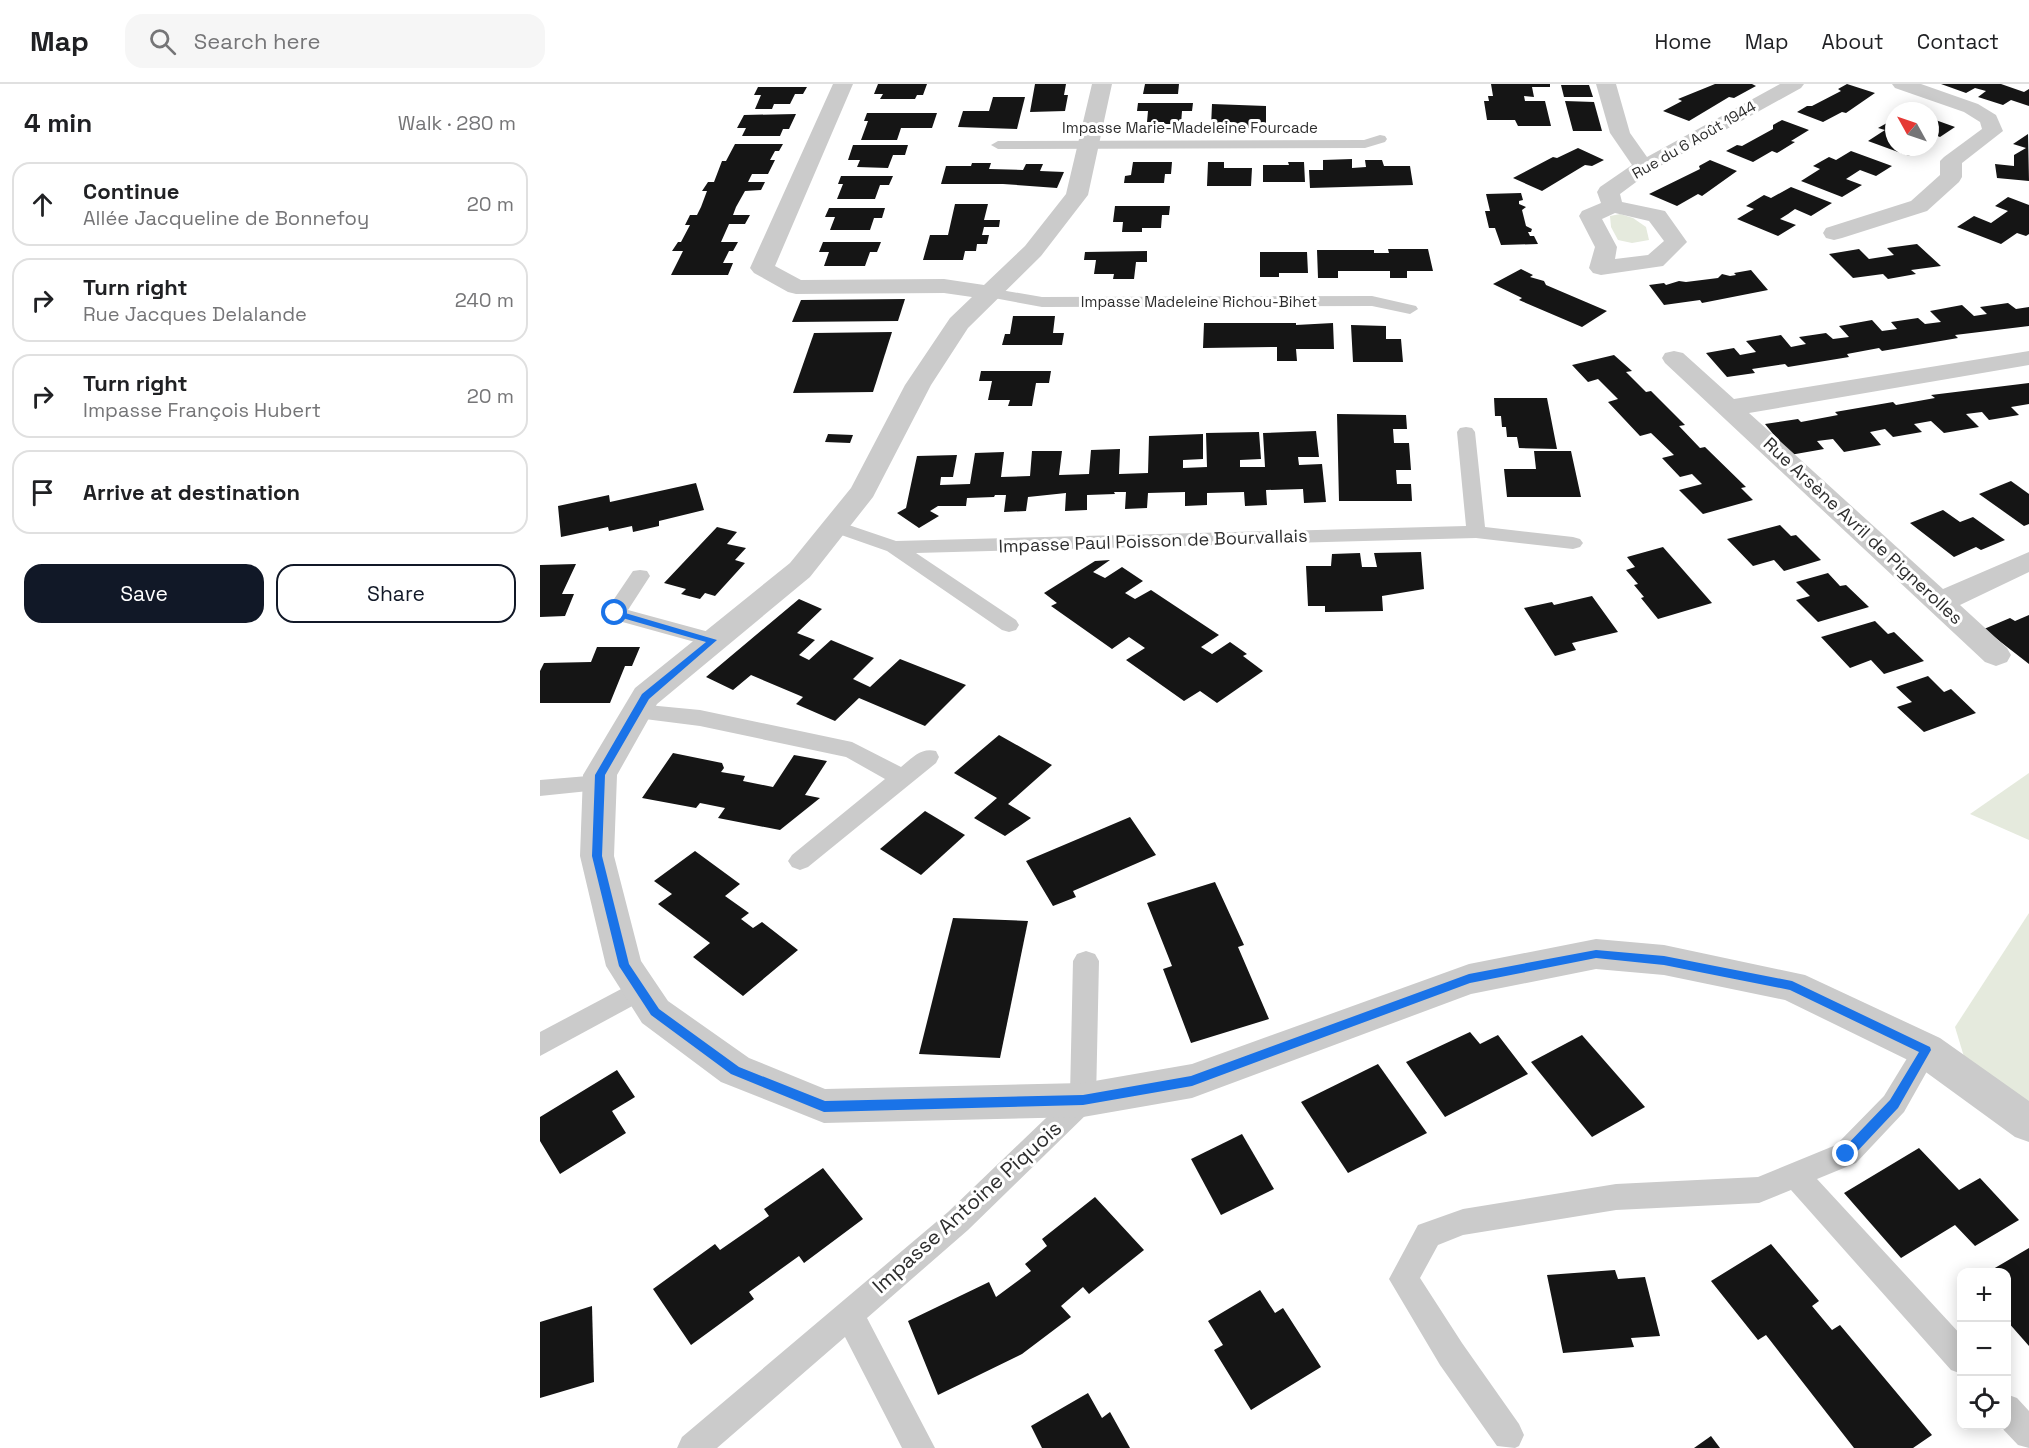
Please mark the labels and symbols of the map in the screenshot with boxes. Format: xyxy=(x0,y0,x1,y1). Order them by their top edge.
street label: Rue du 6 Août 1944 xyxy=(1628,96,1759,183)
north arrow xyxy=(1885,102,1939,156)
street label: Impasse Marie-Madeleine Fourcade xyxy=(1062,118,1318,137)
street label: Impasse Madeleine Richou-Bihet xyxy=(1081,292,1317,311)
street label: Rue Arsène Avril de Pignerolles xyxy=(1759,432,1968,629)
street label: Impasse Paul Poisson de Bourvallais xyxy=(998,524,1308,557)
route start xyxy=(601,599,627,625)
street label: Impasse Antoine Piquois xyxy=(866,1114,1067,1299)
route end xyxy=(1832,1140,1858,1166)

